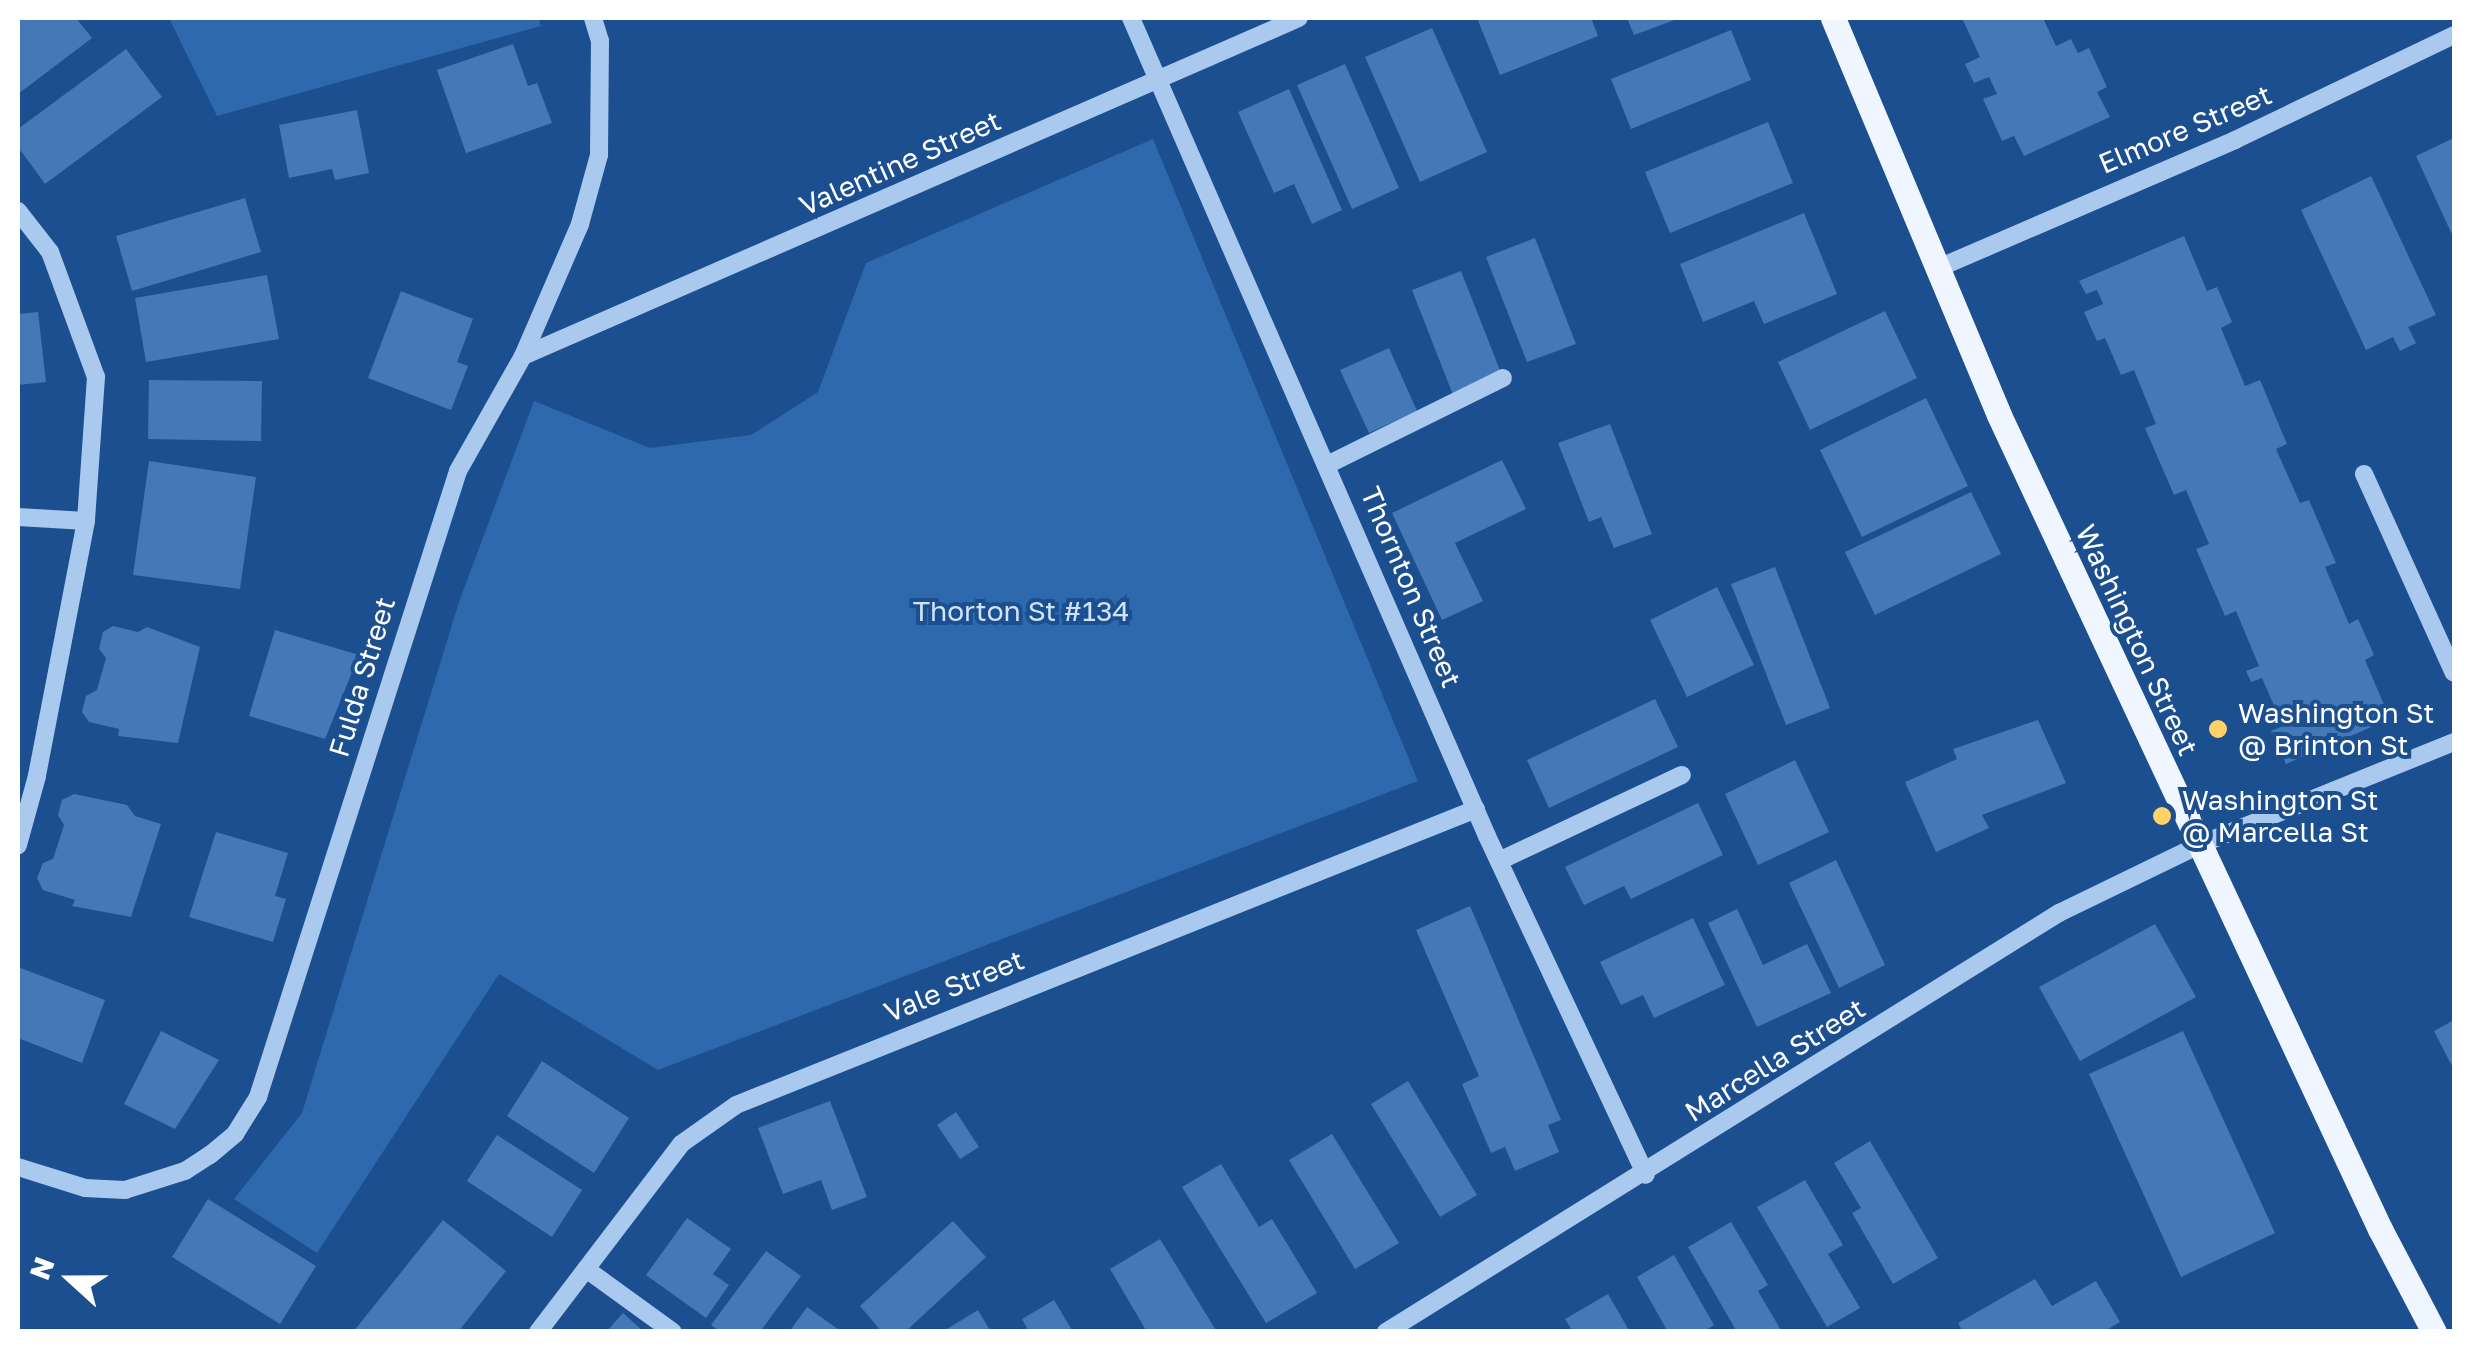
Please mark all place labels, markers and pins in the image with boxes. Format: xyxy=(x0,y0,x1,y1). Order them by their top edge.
place label: Washington St @ Brinton St xyxy=(2238,696,2434,762)
marker: Washington St @ Brinton St xyxy=(2207,718,2229,740)
place label: Washington St @ Marcella St xyxy=(2182,783,2378,849)
marker: Washington St @ Marcella St xyxy=(2151,805,2173,827)

